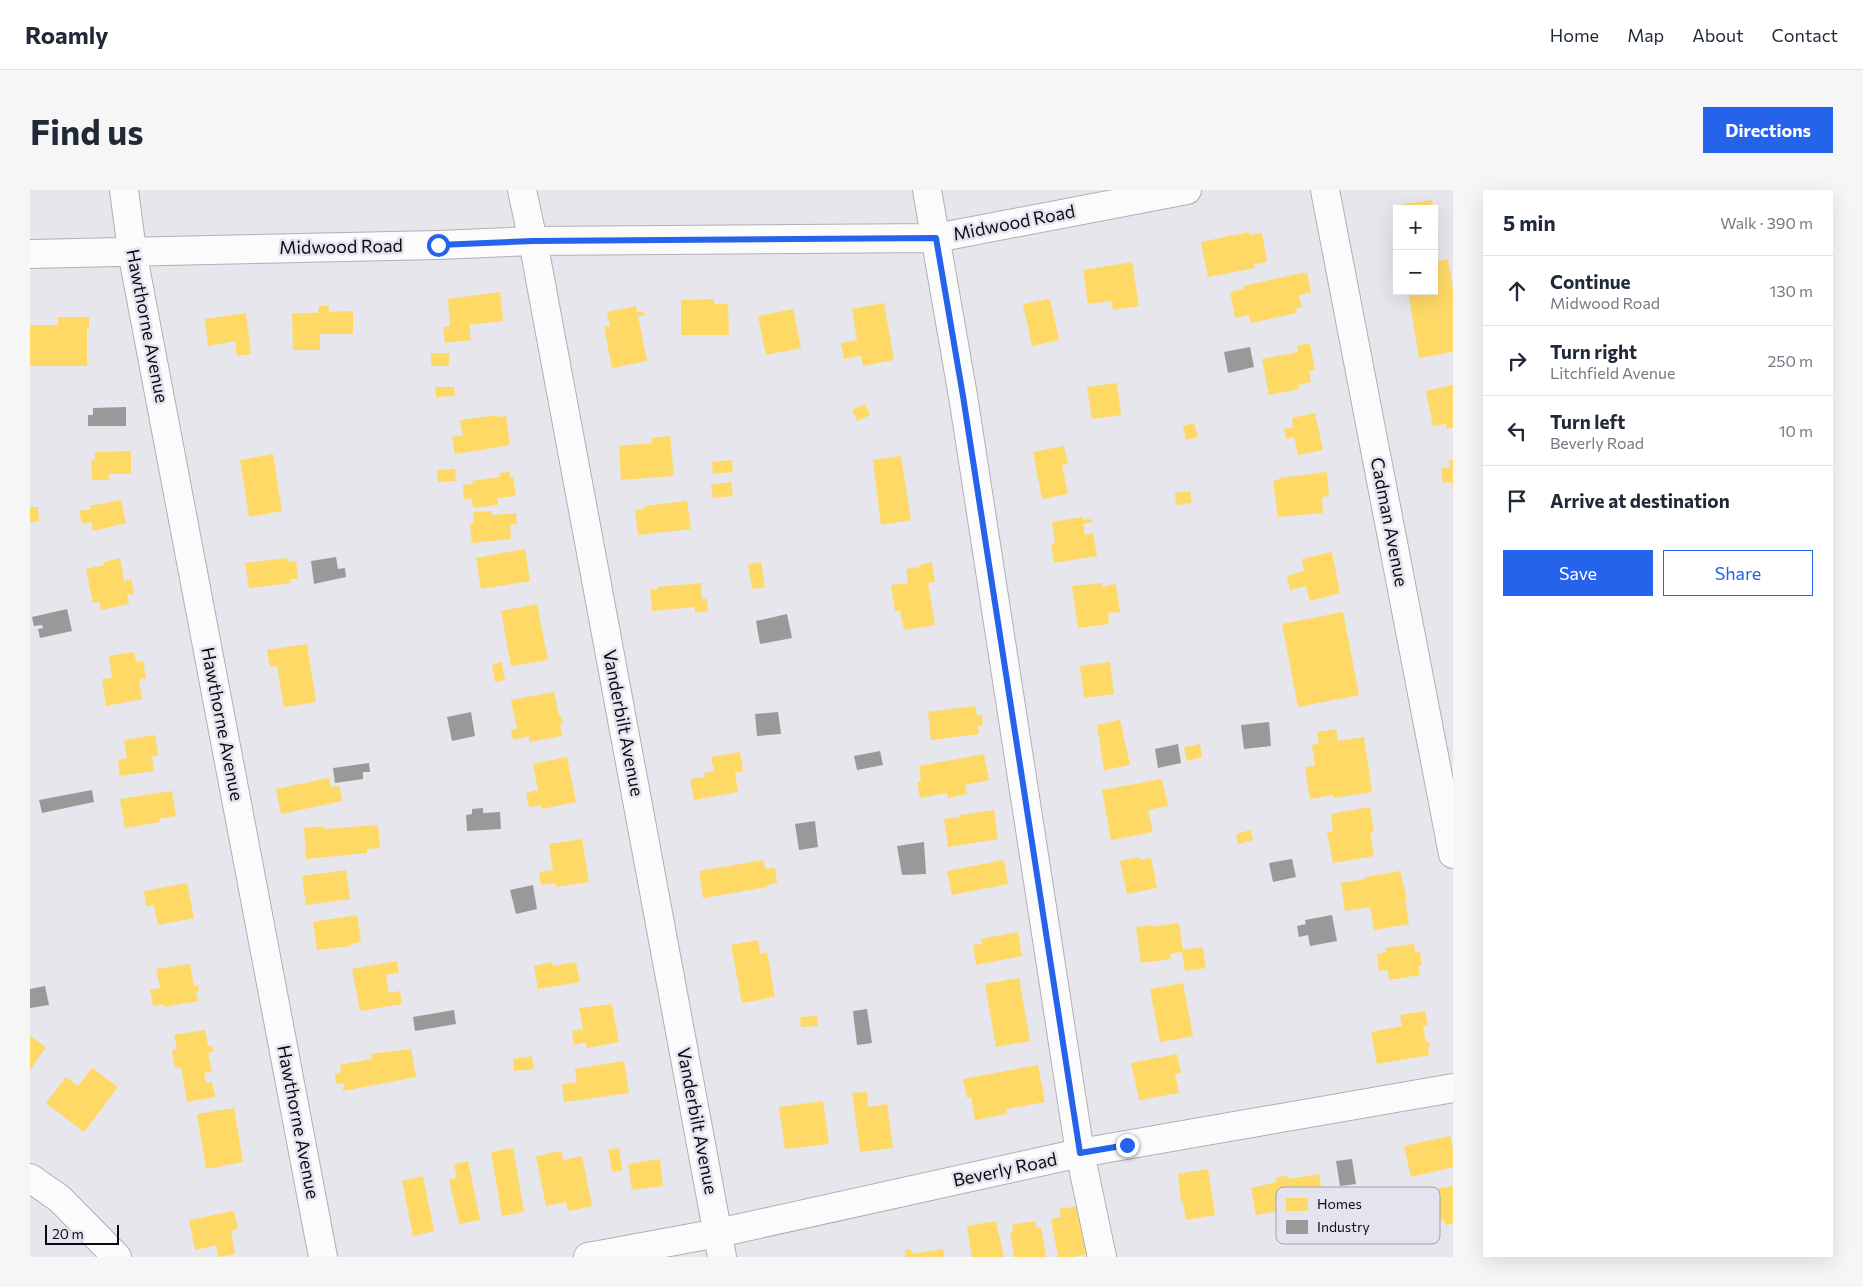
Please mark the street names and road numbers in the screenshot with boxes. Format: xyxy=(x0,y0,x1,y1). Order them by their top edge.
street label: Midwood Road xyxy=(951,199,1077,245)
street label: Midwood Road xyxy=(279,234,403,258)
street label: Hawthorne Avenue xyxy=(122,247,174,404)
street label: Cadman Avenue xyxy=(1367,455,1413,588)
street label: Hawthorne Avenue xyxy=(197,645,249,802)
street label: Vanderbilt Avenue xyxy=(599,648,649,798)
street label: Hawthorne Avenue xyxy=(273,1043,325,1200)
street label: Vanderbilt Avenue xyxy=(673,1046,723,1196)
street label: Beverly Road xyxy=(951,1147,1059,1191)

